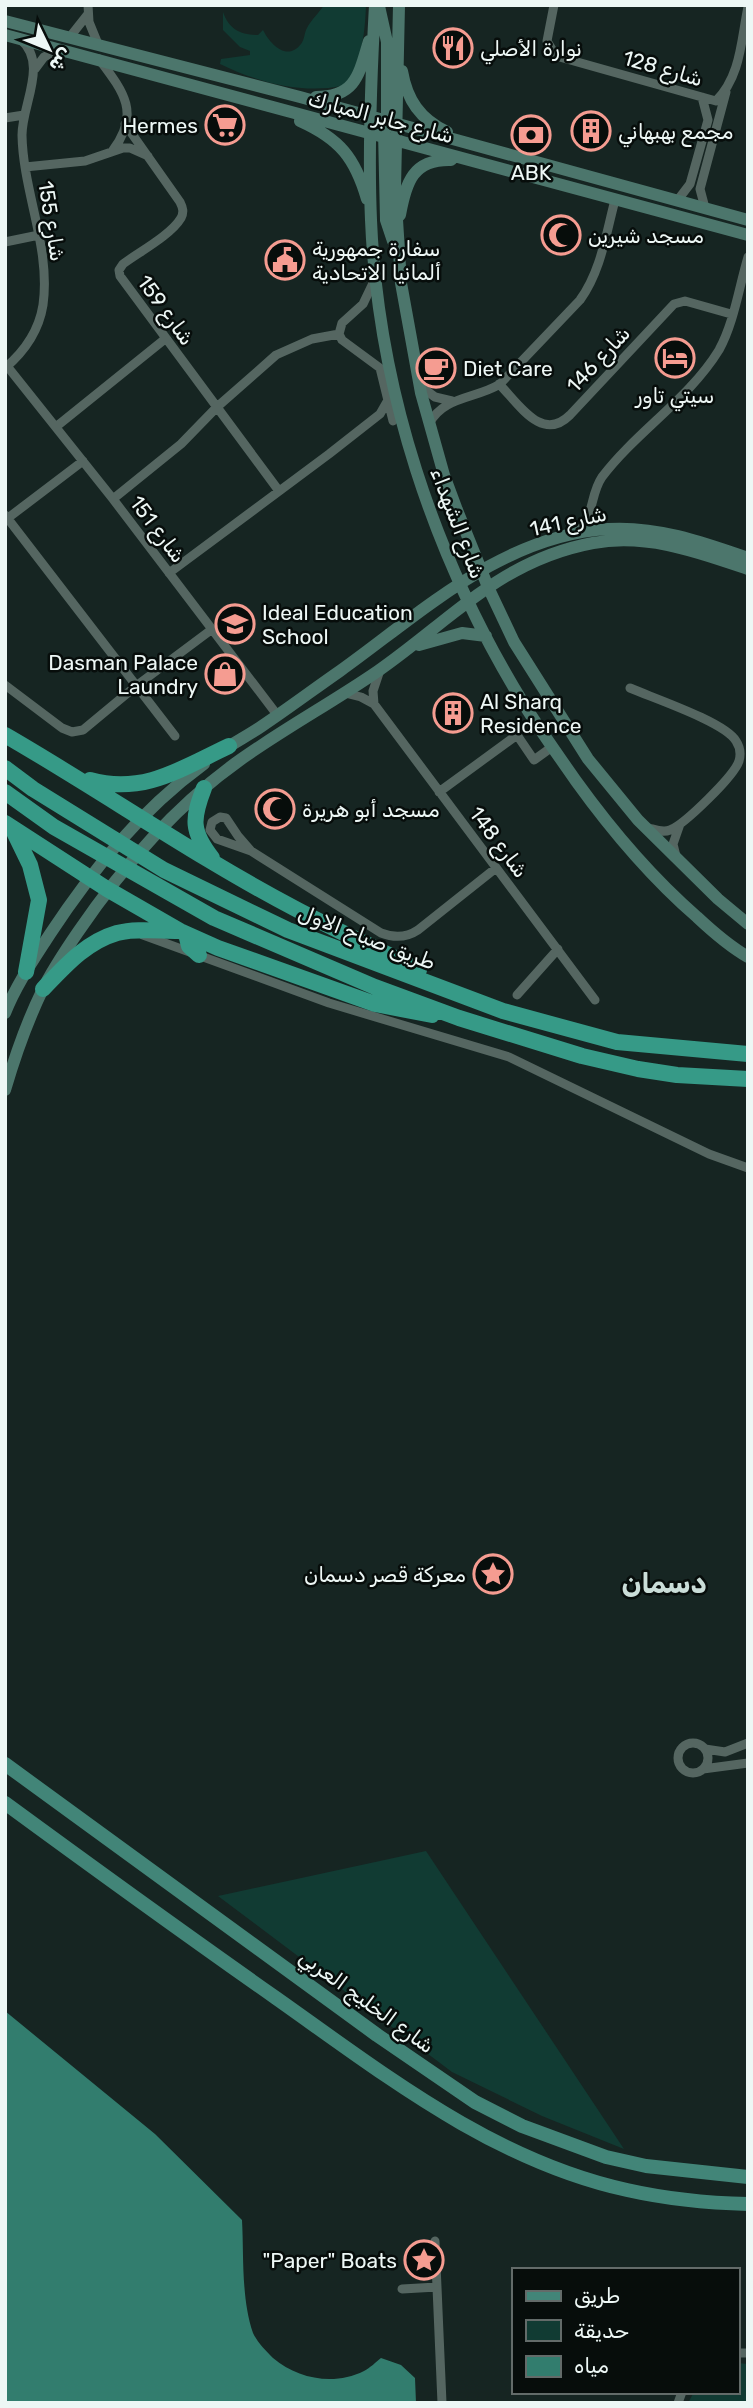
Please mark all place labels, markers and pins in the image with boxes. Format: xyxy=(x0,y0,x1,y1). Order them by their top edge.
restaurant icon: نوارة الأصلي xyxy=(432,27,474,69)
place label: نوارة الأصلي xyxy=(480,36,582,65)
supermarket icon: Hermes xyxy=(204,104,246,146)
building icon: مجمع بهبهاني xyxy=(570,110,612,152)
place label: Hermes xyxy=(122,113,198,138)
bank icon: ABK xyxy=(510,114,552,156)
place label: مجمع بهبهاني xyxy=(618,119,733,148)
place label: ABK xyxy=(511,160,552,185)
mosque icon: مسجد شيرين xyxy=(540,214,582,256)
place label: مسجد شيرين xyxy=(588,223,704,248)
place label: سفارة جمهورية ألمانيا الاتحادية xyxy=(312,236,441,285)
public building icon: سفارة جمهورية ألمانيا الاتحادية xyxy=(264,239,306,281)
hotel icon: سيتي تاور xyxy=(654,337,696,379)
cafe icon: Diet Care xyxy=(415,347,457,389)
place label: Diet Care xyxy=(463,356,553,381)
place label: سيتي تاور xyxy=(633,383,715,412)
place label: Ideal Education School xyxy=(262,600,413,649)
school or university icon: Ideal Education School xyxy=(214,603,256,645)
place label: Dasman Palace Laundry xyxy=(48,650,198,699)
shop icon: Dasman Palace Laundry xyxy=(204,653,246,695)
place label: Al Sharq Residence xyxy=(480,689,582,738)
building icon: Al Sharq Residence xyxy=(432,692,474,734)
mosque icon: مسجد أبو هريرة xyxy=(254,788,296,830)
place label: مسجد أبو هريرة xyxy=(302,797,440,822)
place icon: معركة قصر دسمان xyxy=(472,1553,514,1595)
place label: معركة قصر دسمان xyxy=(304,1562,466,1587)
place icon: "Paper" Boats xyxy=(403,2239,445,2281)
place label: "Paper" Boats xyxy=(263,2248,397,2273)

